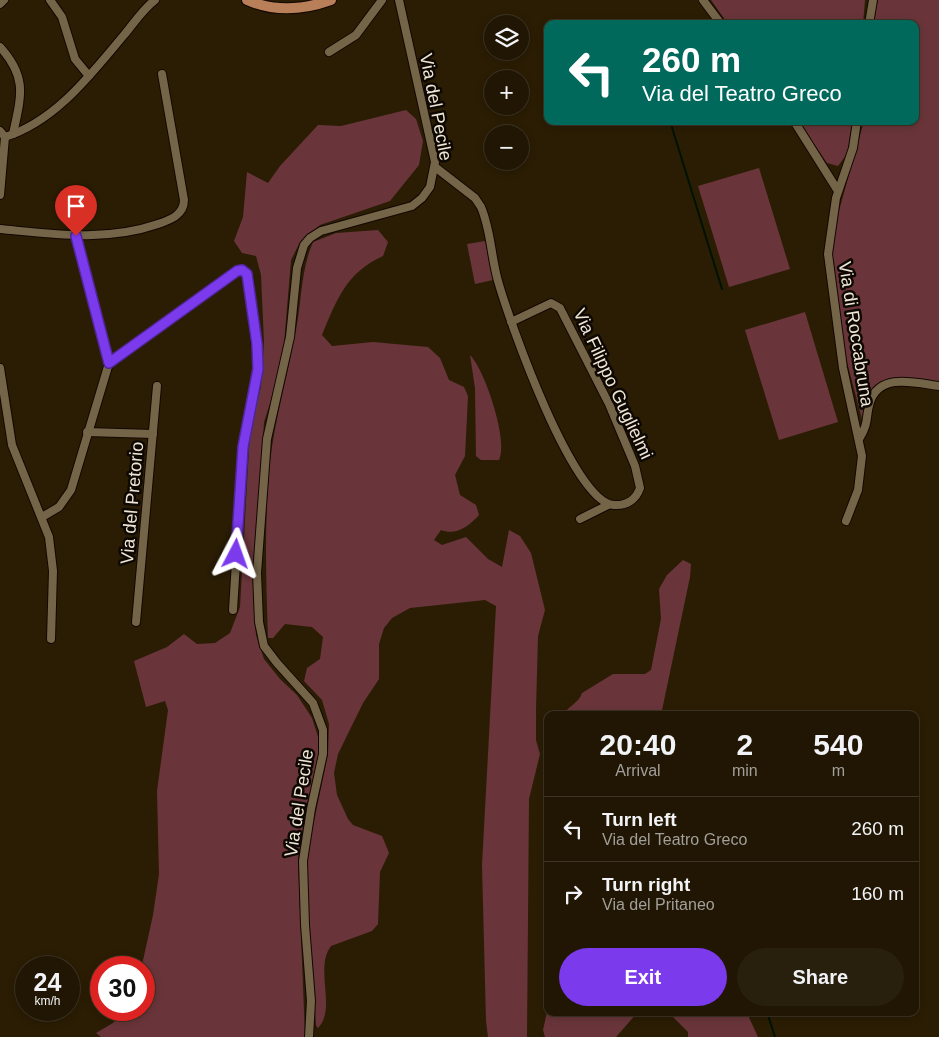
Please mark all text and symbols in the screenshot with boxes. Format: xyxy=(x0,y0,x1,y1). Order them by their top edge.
map controls xyxy=(484,15,529,170)
button: layers xyxy=(484,15,529,60)
icon: left xyxy=(559,40,624,105)
text: 260 m xyxy=(642,40,741,79)
street label: Via del Pecile xyxy=(416,52,456,162)
button: + xyxy=(484,70,529,115)
text: Via del Teatro Greco xyxy=(642,81,842,106)
button: − xyxy=(484,125,529,170)
pin xyxy=(55,185,97,236)
icon: arrive xyxy=(62,192,90,220)
street label: Via di Roccabruna xyxy=(835,260,878,409)
street label: Via Filippo Guglielmi xyxy=(569,306,657,462)
street label: Via del Pretorio xyxy=(117,441,147,565)
position arrow xyxy=(209,527,261,579)
text: 20:40 xyxy=(600,728,676,761)
text: 2 xyxy=(736,728,753,761)
text: 540 xyxy=(813,728,863,761)
street label: Via del Pecile xyxy=(281,748,317,858)
text: Arrival xyxy=(615,762,661,779)
text: min xyxy=(732,762,758,779)
text: m xyxy=(832,762,845,779)
text: Turn left xyxy=(602,809,677,830)
icon: left xyxy=(559,815,587,843)
text: 260 m xyxy=(851,818,904,839)
text: Via del Teatro Greco xyxy=(602,831,747,848)
text: Turn right xyxy=(602,874,690,895)
icon: right xyxy=(559,880,587,908)
text: 160 m xyxy=(851,883,904,904)
text: Via del Pritaneo xyxy=(602,896,715,913)
button: Exit xyxy=(559,948,727,1006)
button: Share xyxy=(737,948,904,1006)
speed limit sign: 30 xyxy=(90,956,155,1021)
text: 24 xyxy=(34,968,61,996)
text: km/h xyxy=(34,994,61,1008)

